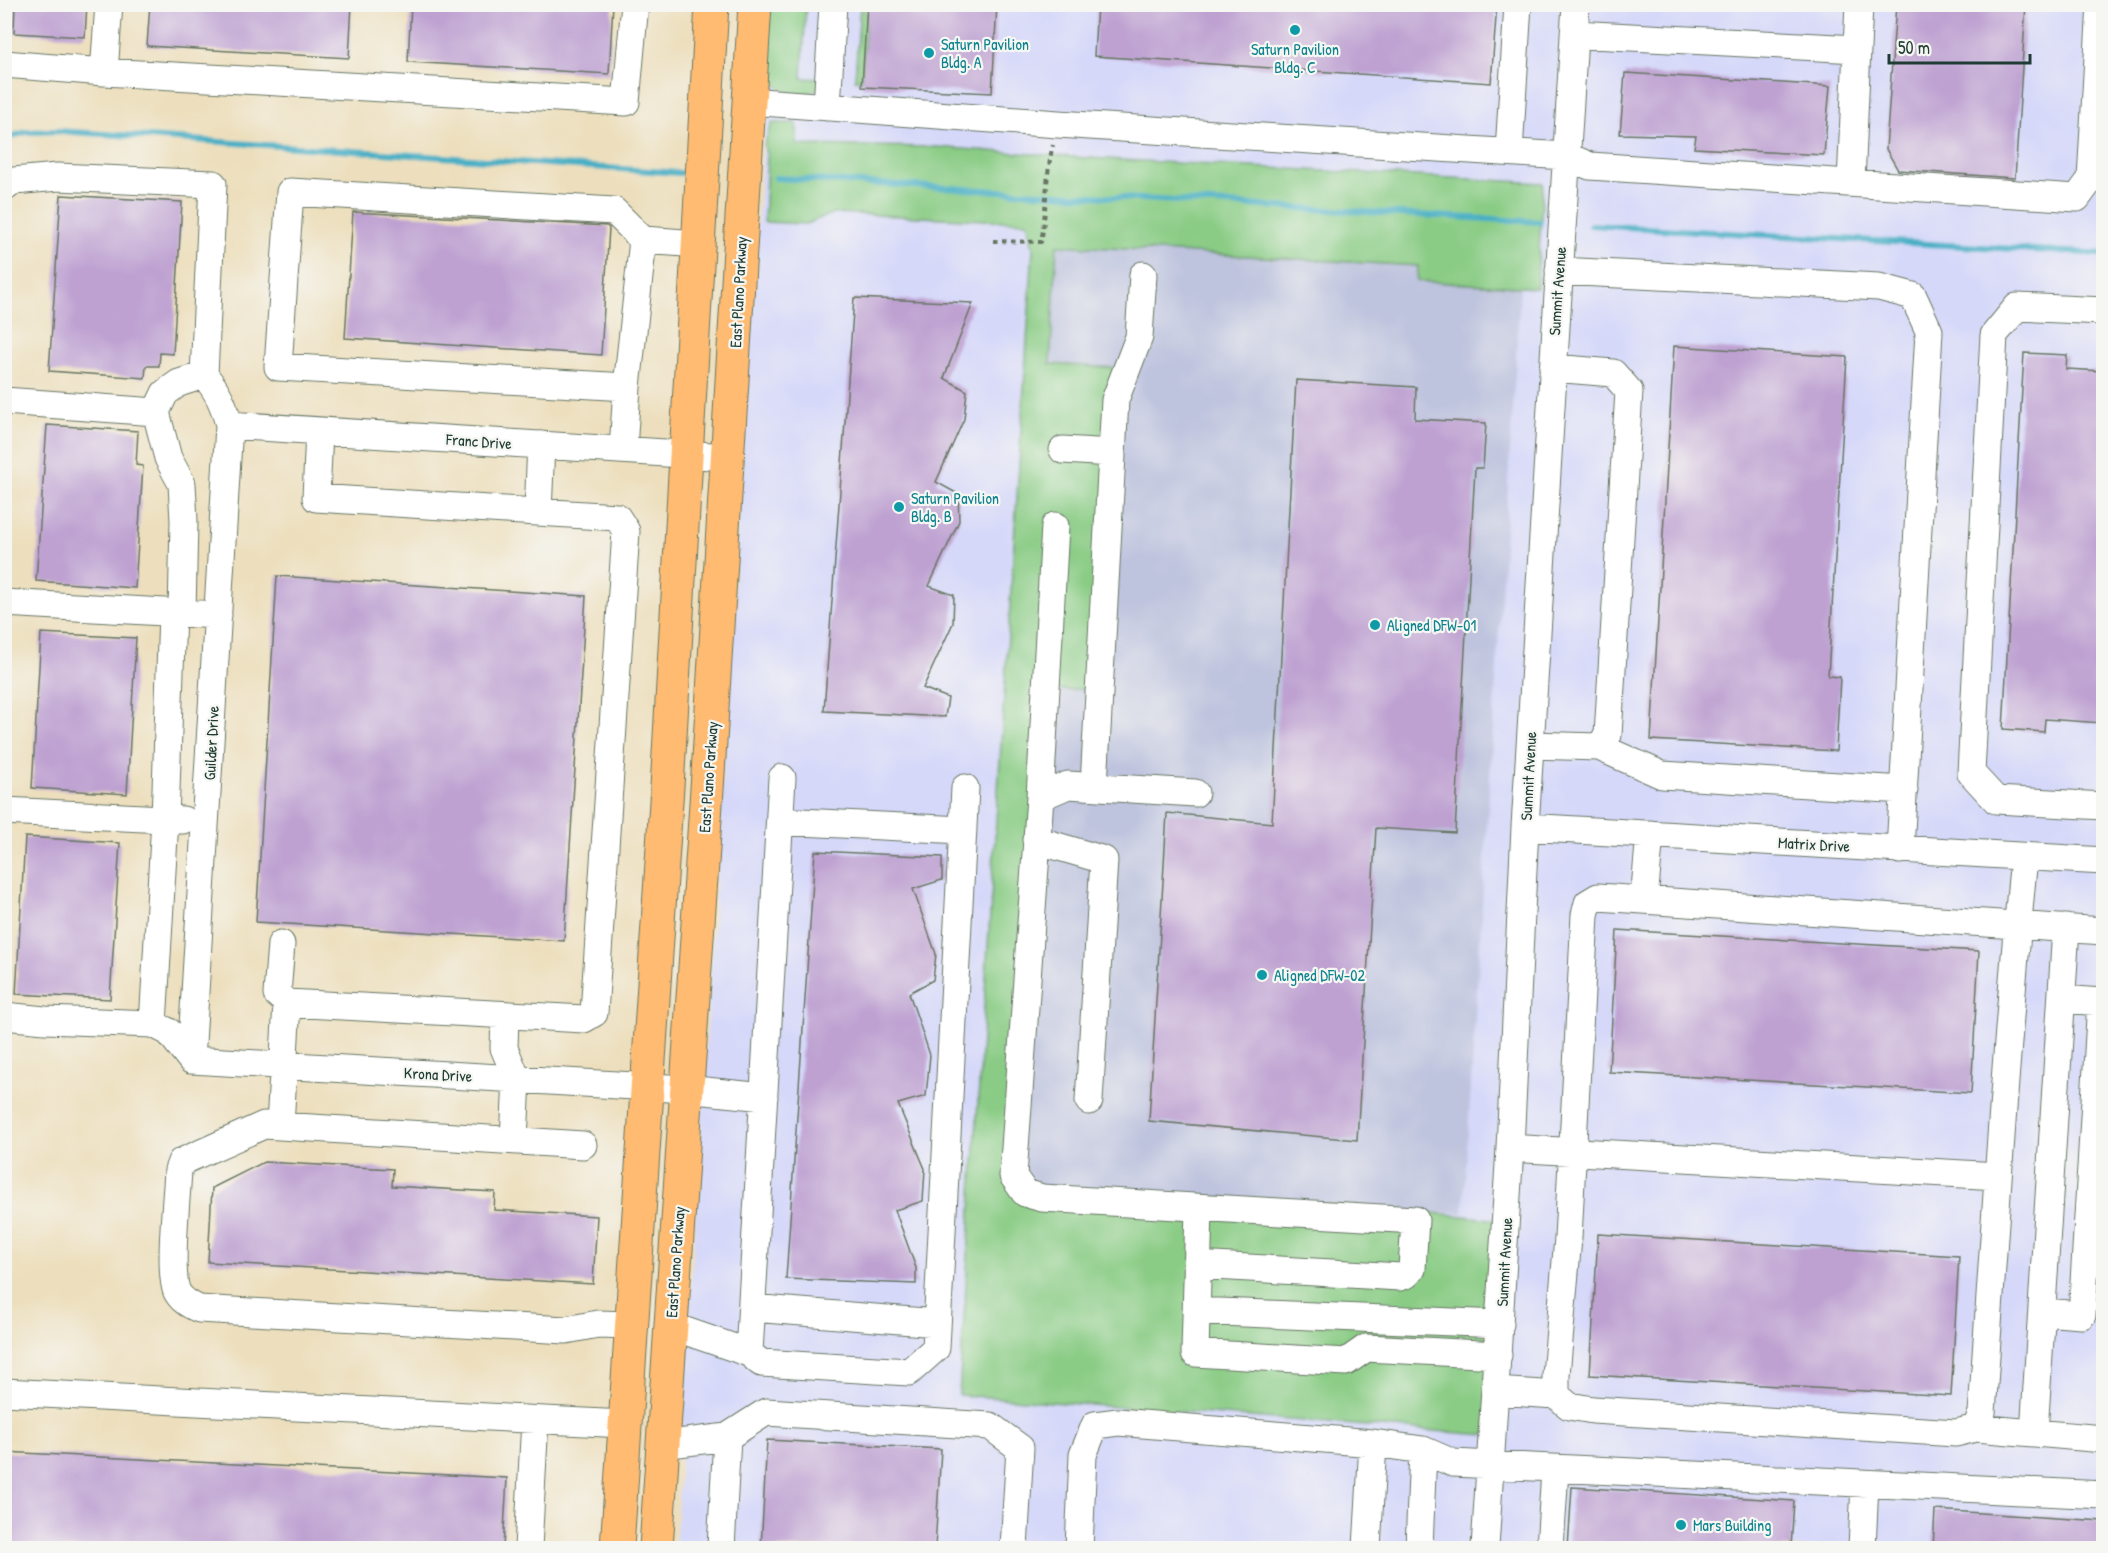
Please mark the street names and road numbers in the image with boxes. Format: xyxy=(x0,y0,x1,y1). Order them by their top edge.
street label: East Plano Parkway xyxy=(724,236,752,348)
street label: Summit Avenue xyxy=(1543,245,1571,336)
street label: Franc Drive xyxy=(444,428,513,454)
street label: Guilder Drive xyxy=(198,705,224,781)
street label: East Plano Parkway xyxy=(693,720,723,833)
street label: Summit Avenue xyxy=(1515,730,1541,821)
street label: Matrix Drive xyxy=(1777,831,1851,857)
street label: Krona Drive xyxy=(403,1061,473,1087)
street label: East Plano Parkway xyxy=(660,1205,690,1318)
street label: Summit Avenue xyxy=(1491,1216,1517,1307)

